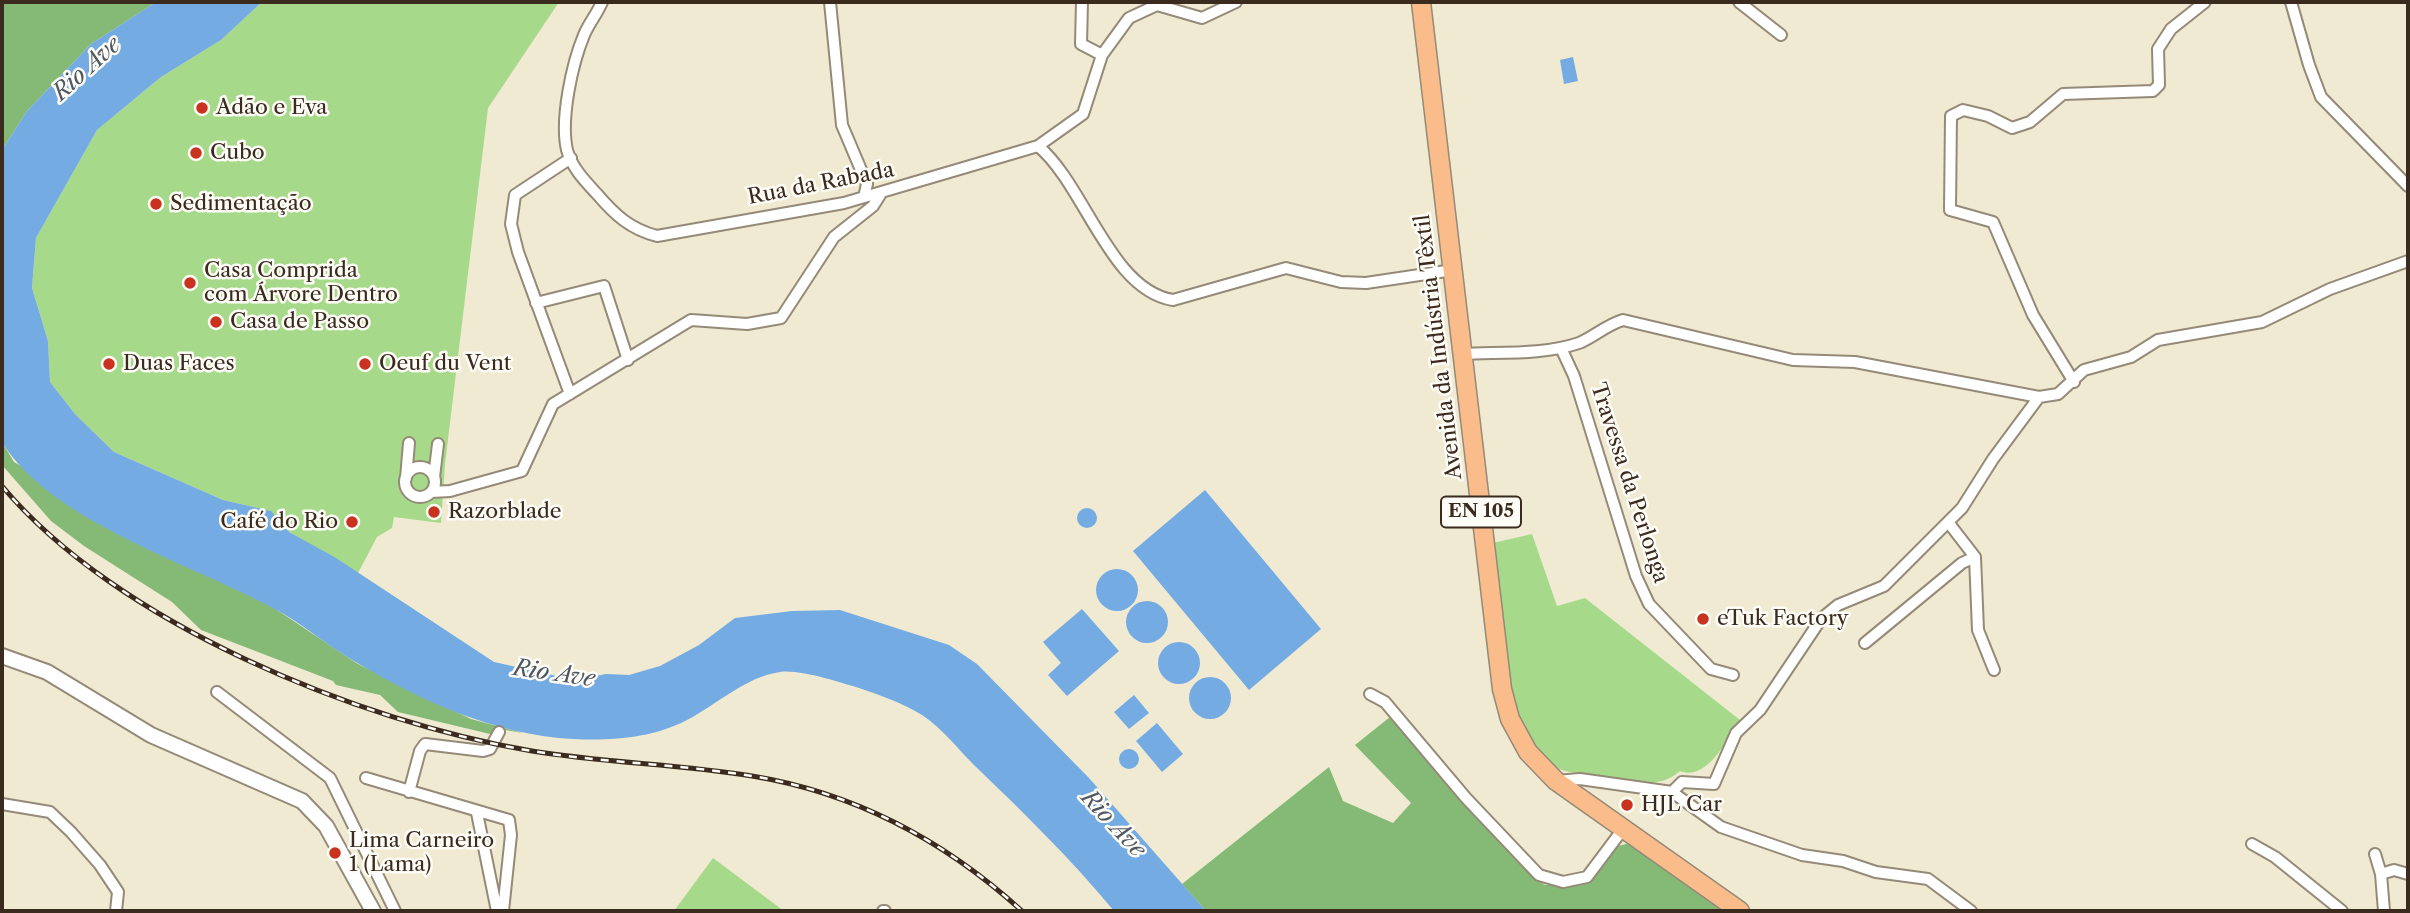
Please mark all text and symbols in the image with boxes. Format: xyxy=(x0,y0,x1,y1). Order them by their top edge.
water label: Rio Ave xyxy=(47,31,127,107)
place label: Adão e Eva xyxy=(216,95,327,121)
marker: Adão e Eva xyxy=(194,100,210,116)
place label: Cubo xyxy=(210,140,265,166)
marker: Cubo xyxy=(188,145,204,161)
street label: Rua da Rabada xyxy=(746,157,896,211)
place label: Sedimentação xyxy=(170,191,312,217)
marker: Sedimentação xyxy=(148,196,164,212)
street label: Avenida da Indústria Têxtil xyxy=(1410,213,1468,481)
place label: Casa Comprida com Árvore Dentro xyxy=(204,258,398,308)
marker: Casa Comprida com Árvore Dentro xyxy=(182,275,198,291)
place label: Casa de Passo xyxy=(230,309,369,335)
marker: Casa de Passo xyxy=(208,314,224,330)
place label: Duas Faces xyxy=(123,351,235,377)
place label: Oeuf du Vent xyxy=(379,351,511,377)
marker: Duas Faces xyxy=(101,356,117,372)
marker: Oeuf du Vent xyxy=(357,356,373,372)
street label: Travessa da Perlonga xyxy=(1585,380,1673,586)
road number: EN 105 xyxy=(1441,496,1521,527)
place label: Razorblade xyxy=(448,499,562,525)
marker: Razorblade xyxy=(426,504,442,520)
place label: Café do Rio xyxy=(220,509,338,535)
marker: Café do Rio xyxy=(344,514,360,530)
place label: eTuk Factory xyxy=(1717,606,1848,632)
marker: eTuk Factory xyxy=(1695,611,1711,627)
water label: Rio Ave xyxy=(511,655,597,693)
water label: Rio Ave xyxy=(1075,785,1151,863)
place label: HJL Car xyxy=(1641,792,1722,818)
marker: HJL Car xyxy=(1619,797,1635,813)
place label: Lima Carneiro 1 (Lama) xyxy=(349,828,494,878)
marker: Lima Carneiro 1 (Lama) xyxy=(327,845,343,861)

